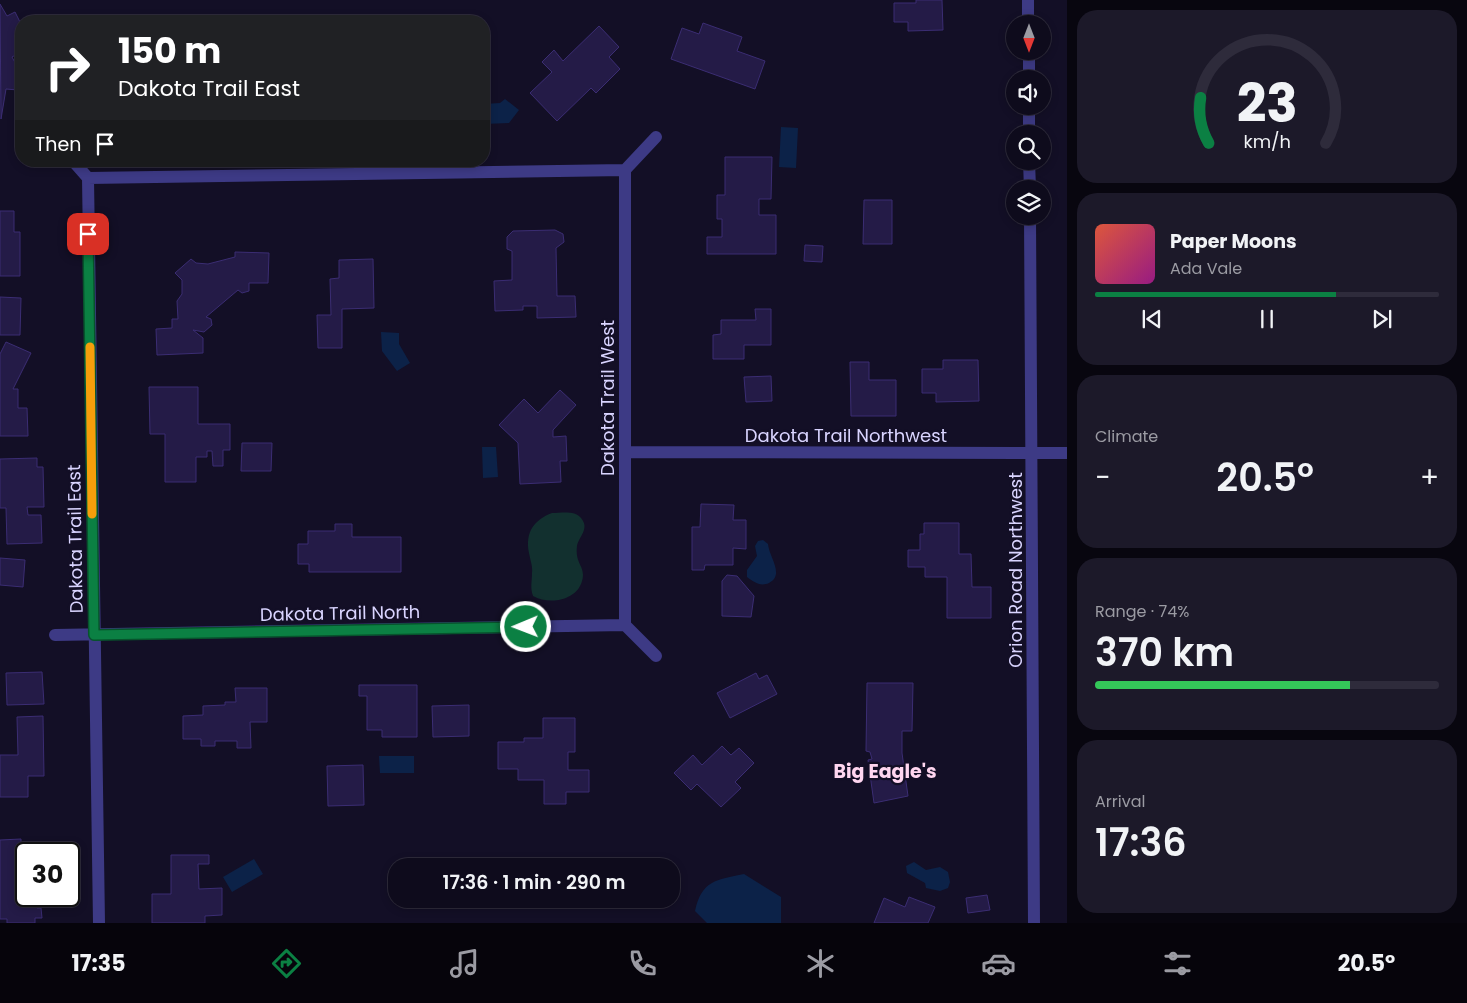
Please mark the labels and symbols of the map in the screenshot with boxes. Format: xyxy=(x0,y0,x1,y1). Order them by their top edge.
north arrow xyxy=(1006,15,1051,60)
pin xyxy=(67,213,109,255)
street label: Dakota Trail West xyxy=(595,320,620,476)
street label: Dakota Trail Northwest xyxy=(745,423,947,448)
street label: Dakota Trail East xyxy=(61,464,89,614)
street label: Orion Road Northwest xyxy=(1003,472,1028,668)
street label: Dakota Trail North xyxy=(260,599,420,627)
position arrow xyxy=(499,600,551,652)
district label: Big Eagle's xyxy=(833,758,937,785)
speed limit sign: 30 xyxy=(15,842,80,907)

